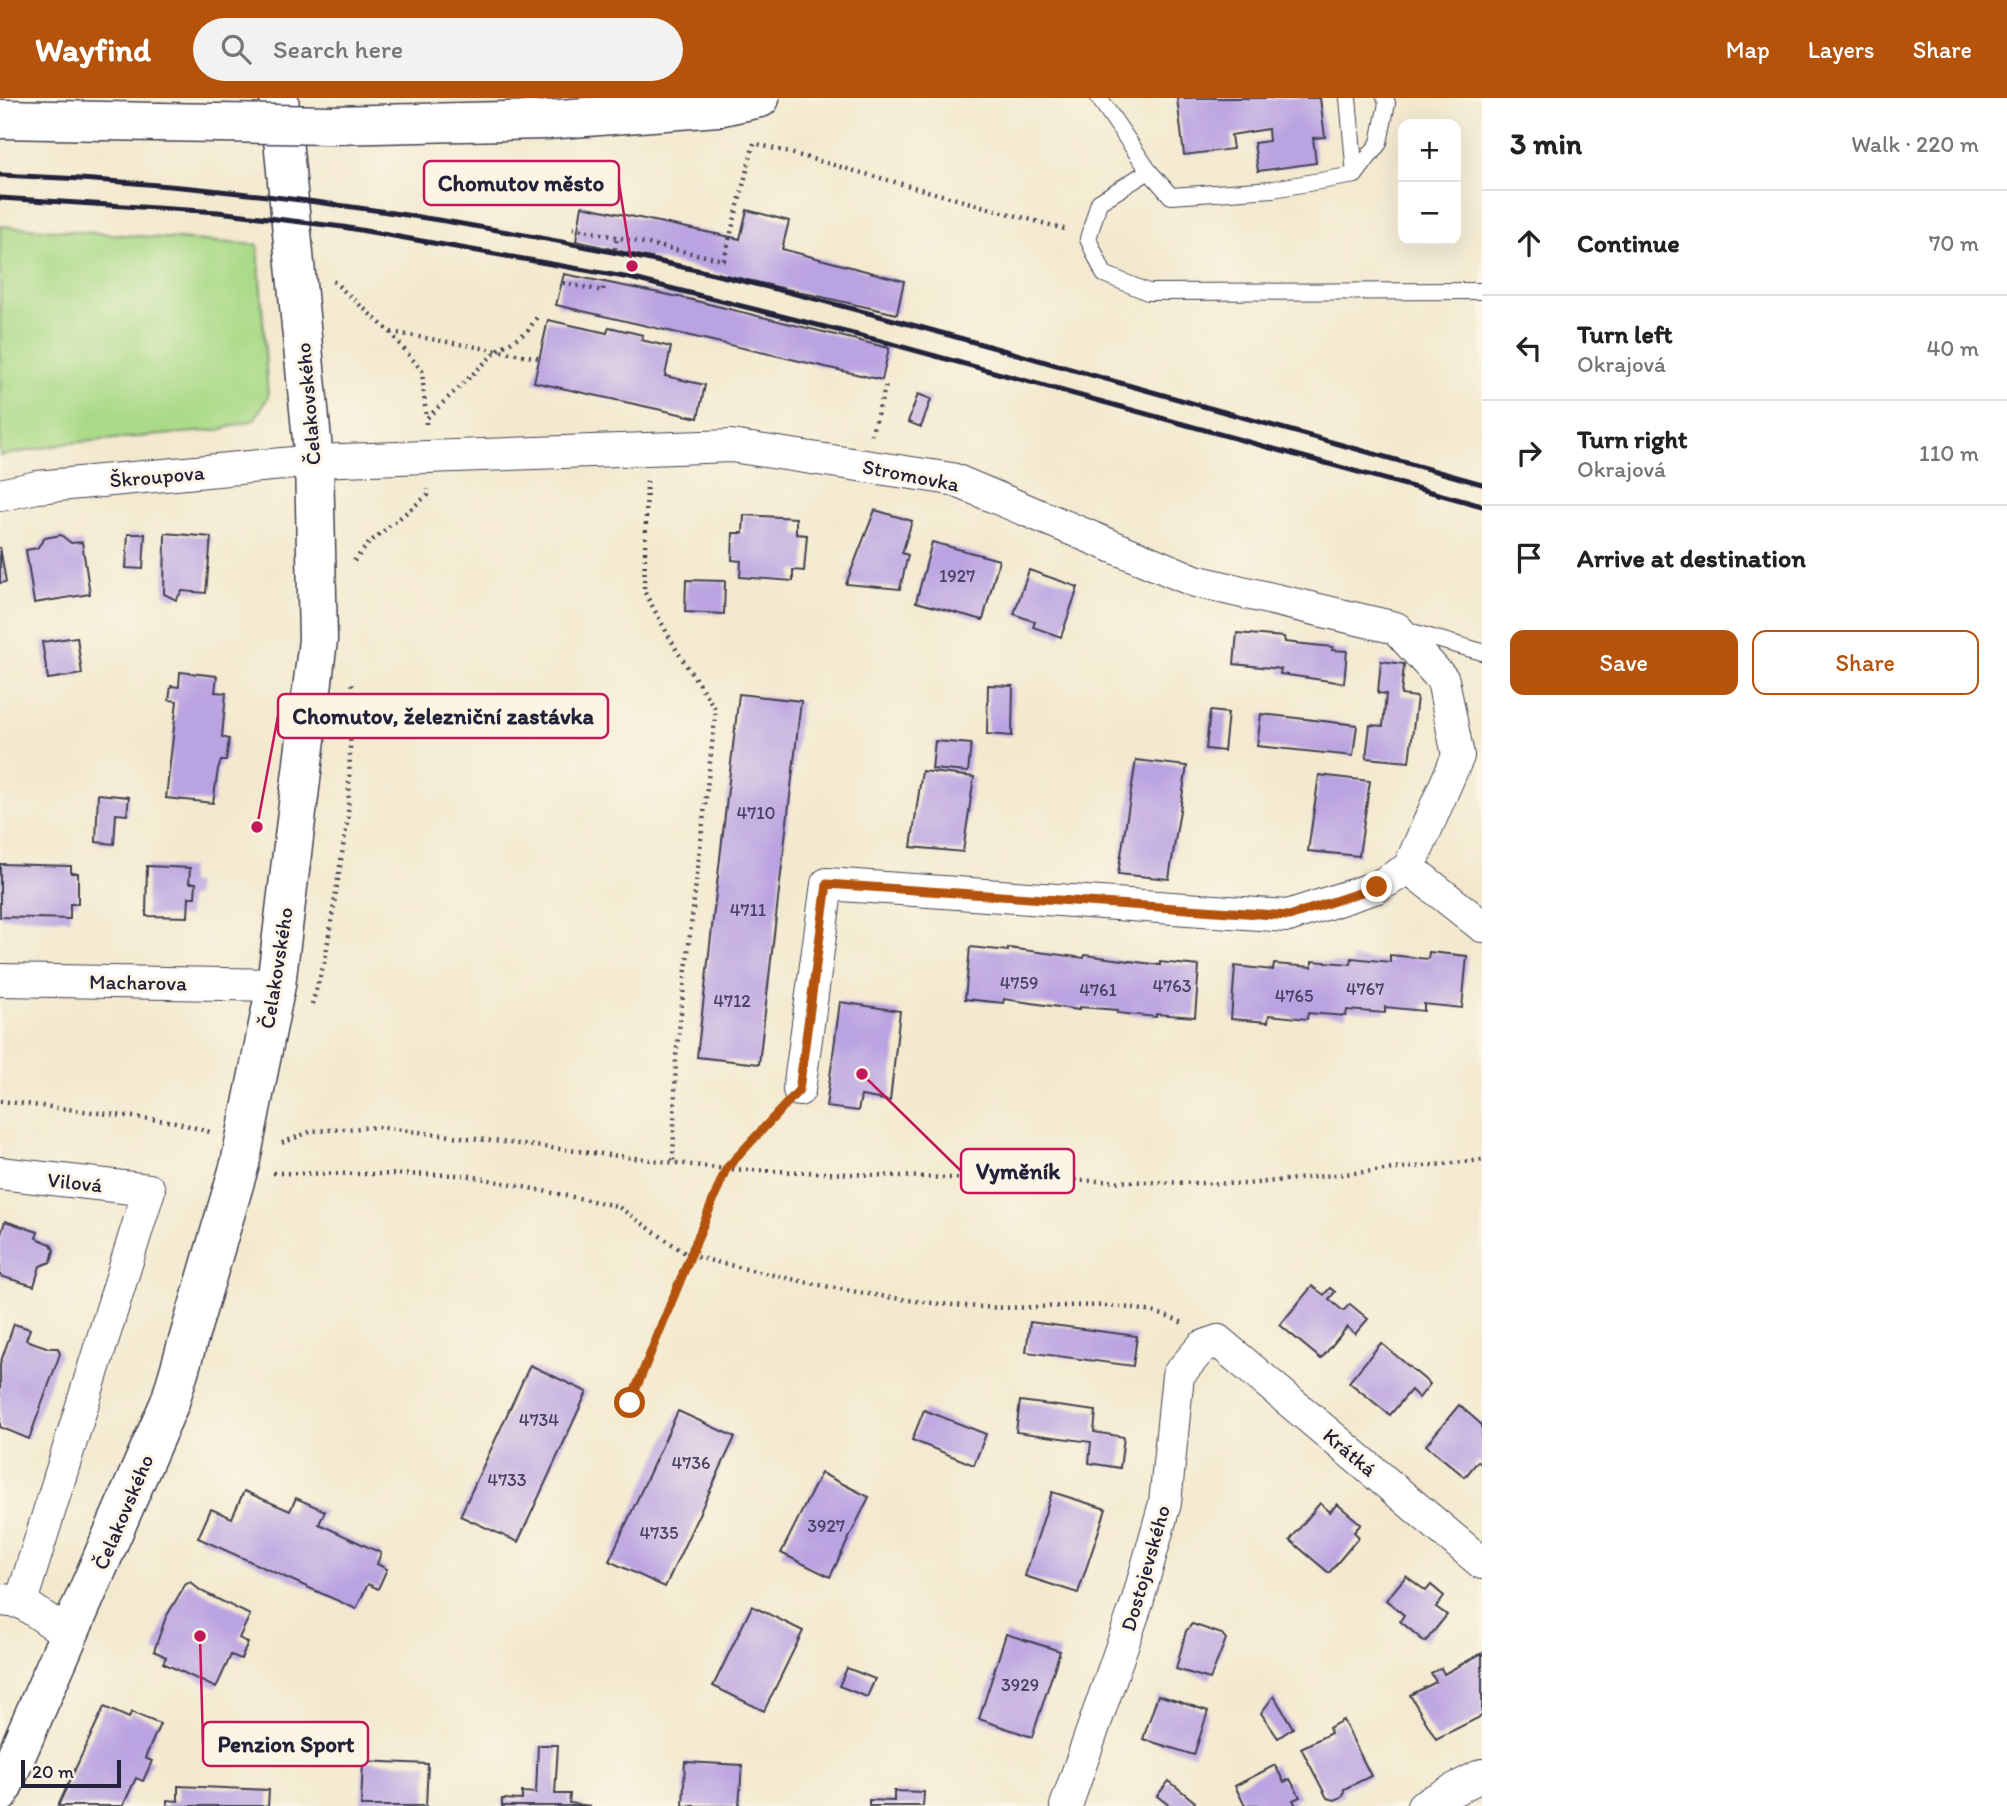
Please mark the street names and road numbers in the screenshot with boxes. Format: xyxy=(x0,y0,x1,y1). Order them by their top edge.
street label: Čelakovského xyxy=(290,342,326,466)
street label: Stromovka xyxy=(860,453,962,497)
street label: Škroupova xyxy=(109,459,206,493)
street label: Čelakovského xyxy=(254,905,298,1031)
street label: Macharova xyxy=(89,969,187,995)
street label: Vilová xyxy=(46,1167,104,1197)
street label: Krátká xyxy=(1318,1422,1382,1482)
street label: Čelakovského xyxy=(87,1451,159,1573)
street label: Dostojevského xyxy=(1115,1502,1175,1634)

